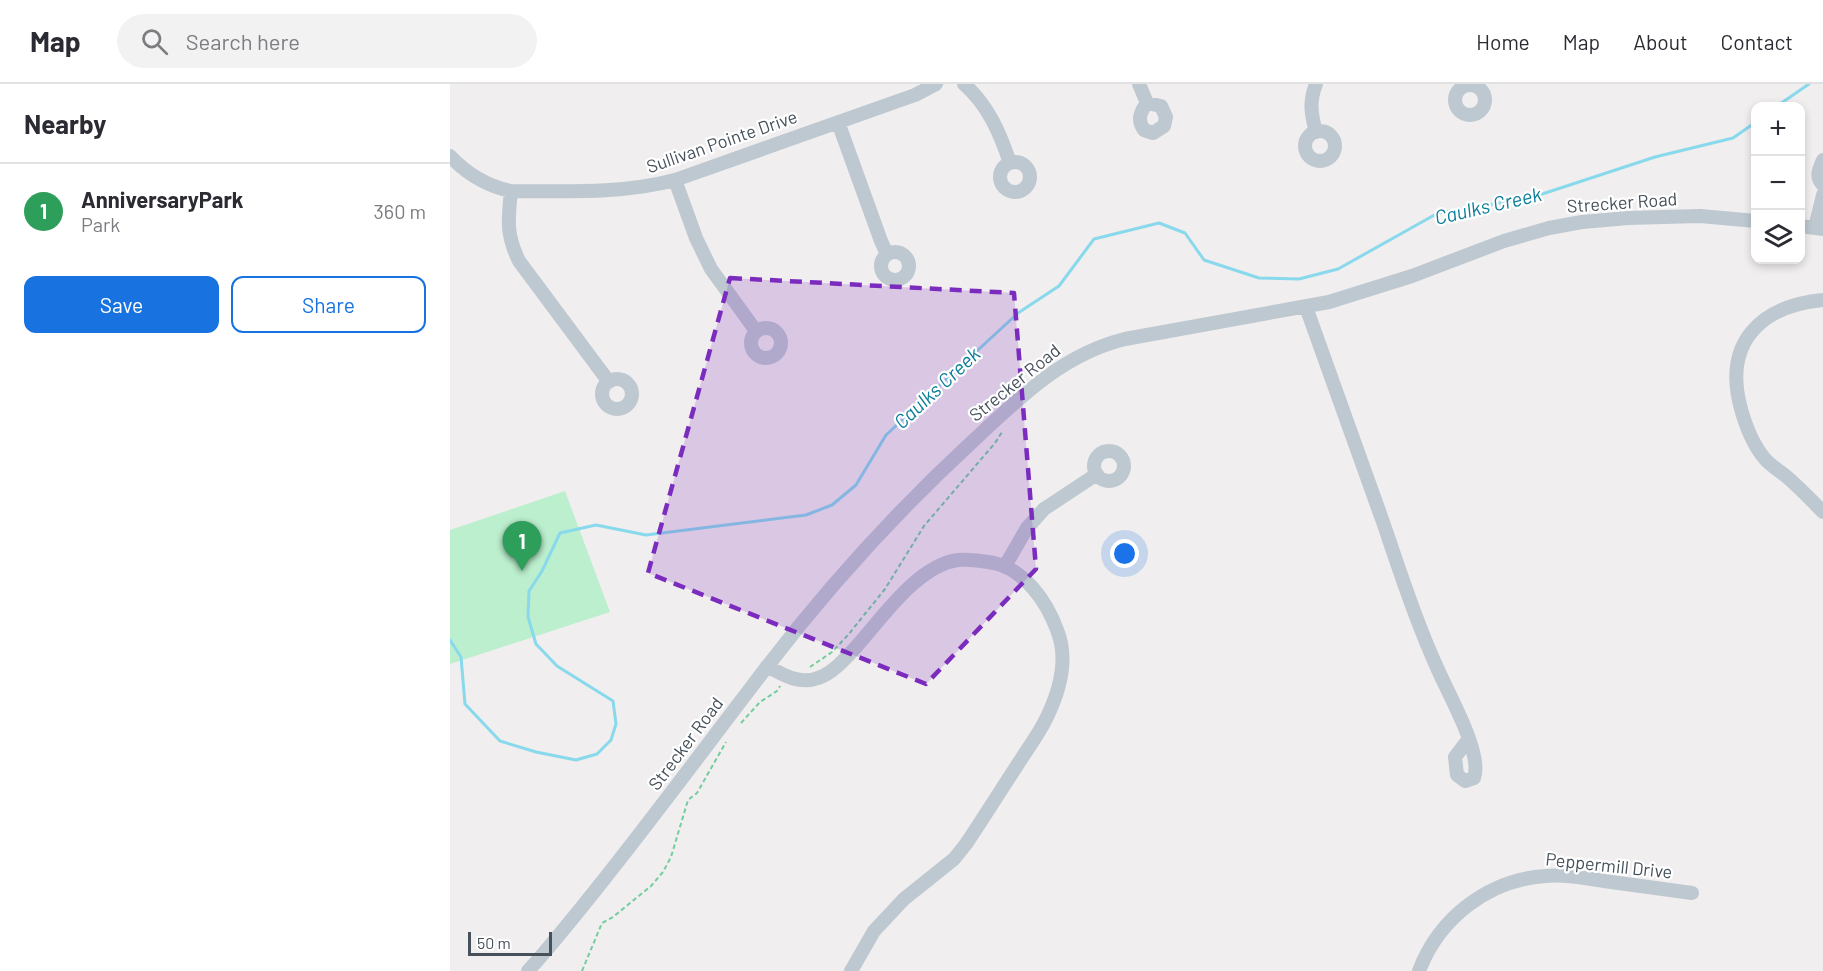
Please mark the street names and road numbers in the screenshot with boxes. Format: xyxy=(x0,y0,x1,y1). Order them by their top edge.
street label: Sullivan Pointe Drive xyxy=(643,105,800,177)
street label: Strecker Road xyxy=(1566,187,1678,217)
street label: Strecker Road xyxy=(964,339,1064,426)
street label: Strecker Road xyxy=(643,693,727,794)
street label: Peppermill Drive xyxy=(1545,847,1674,883)

